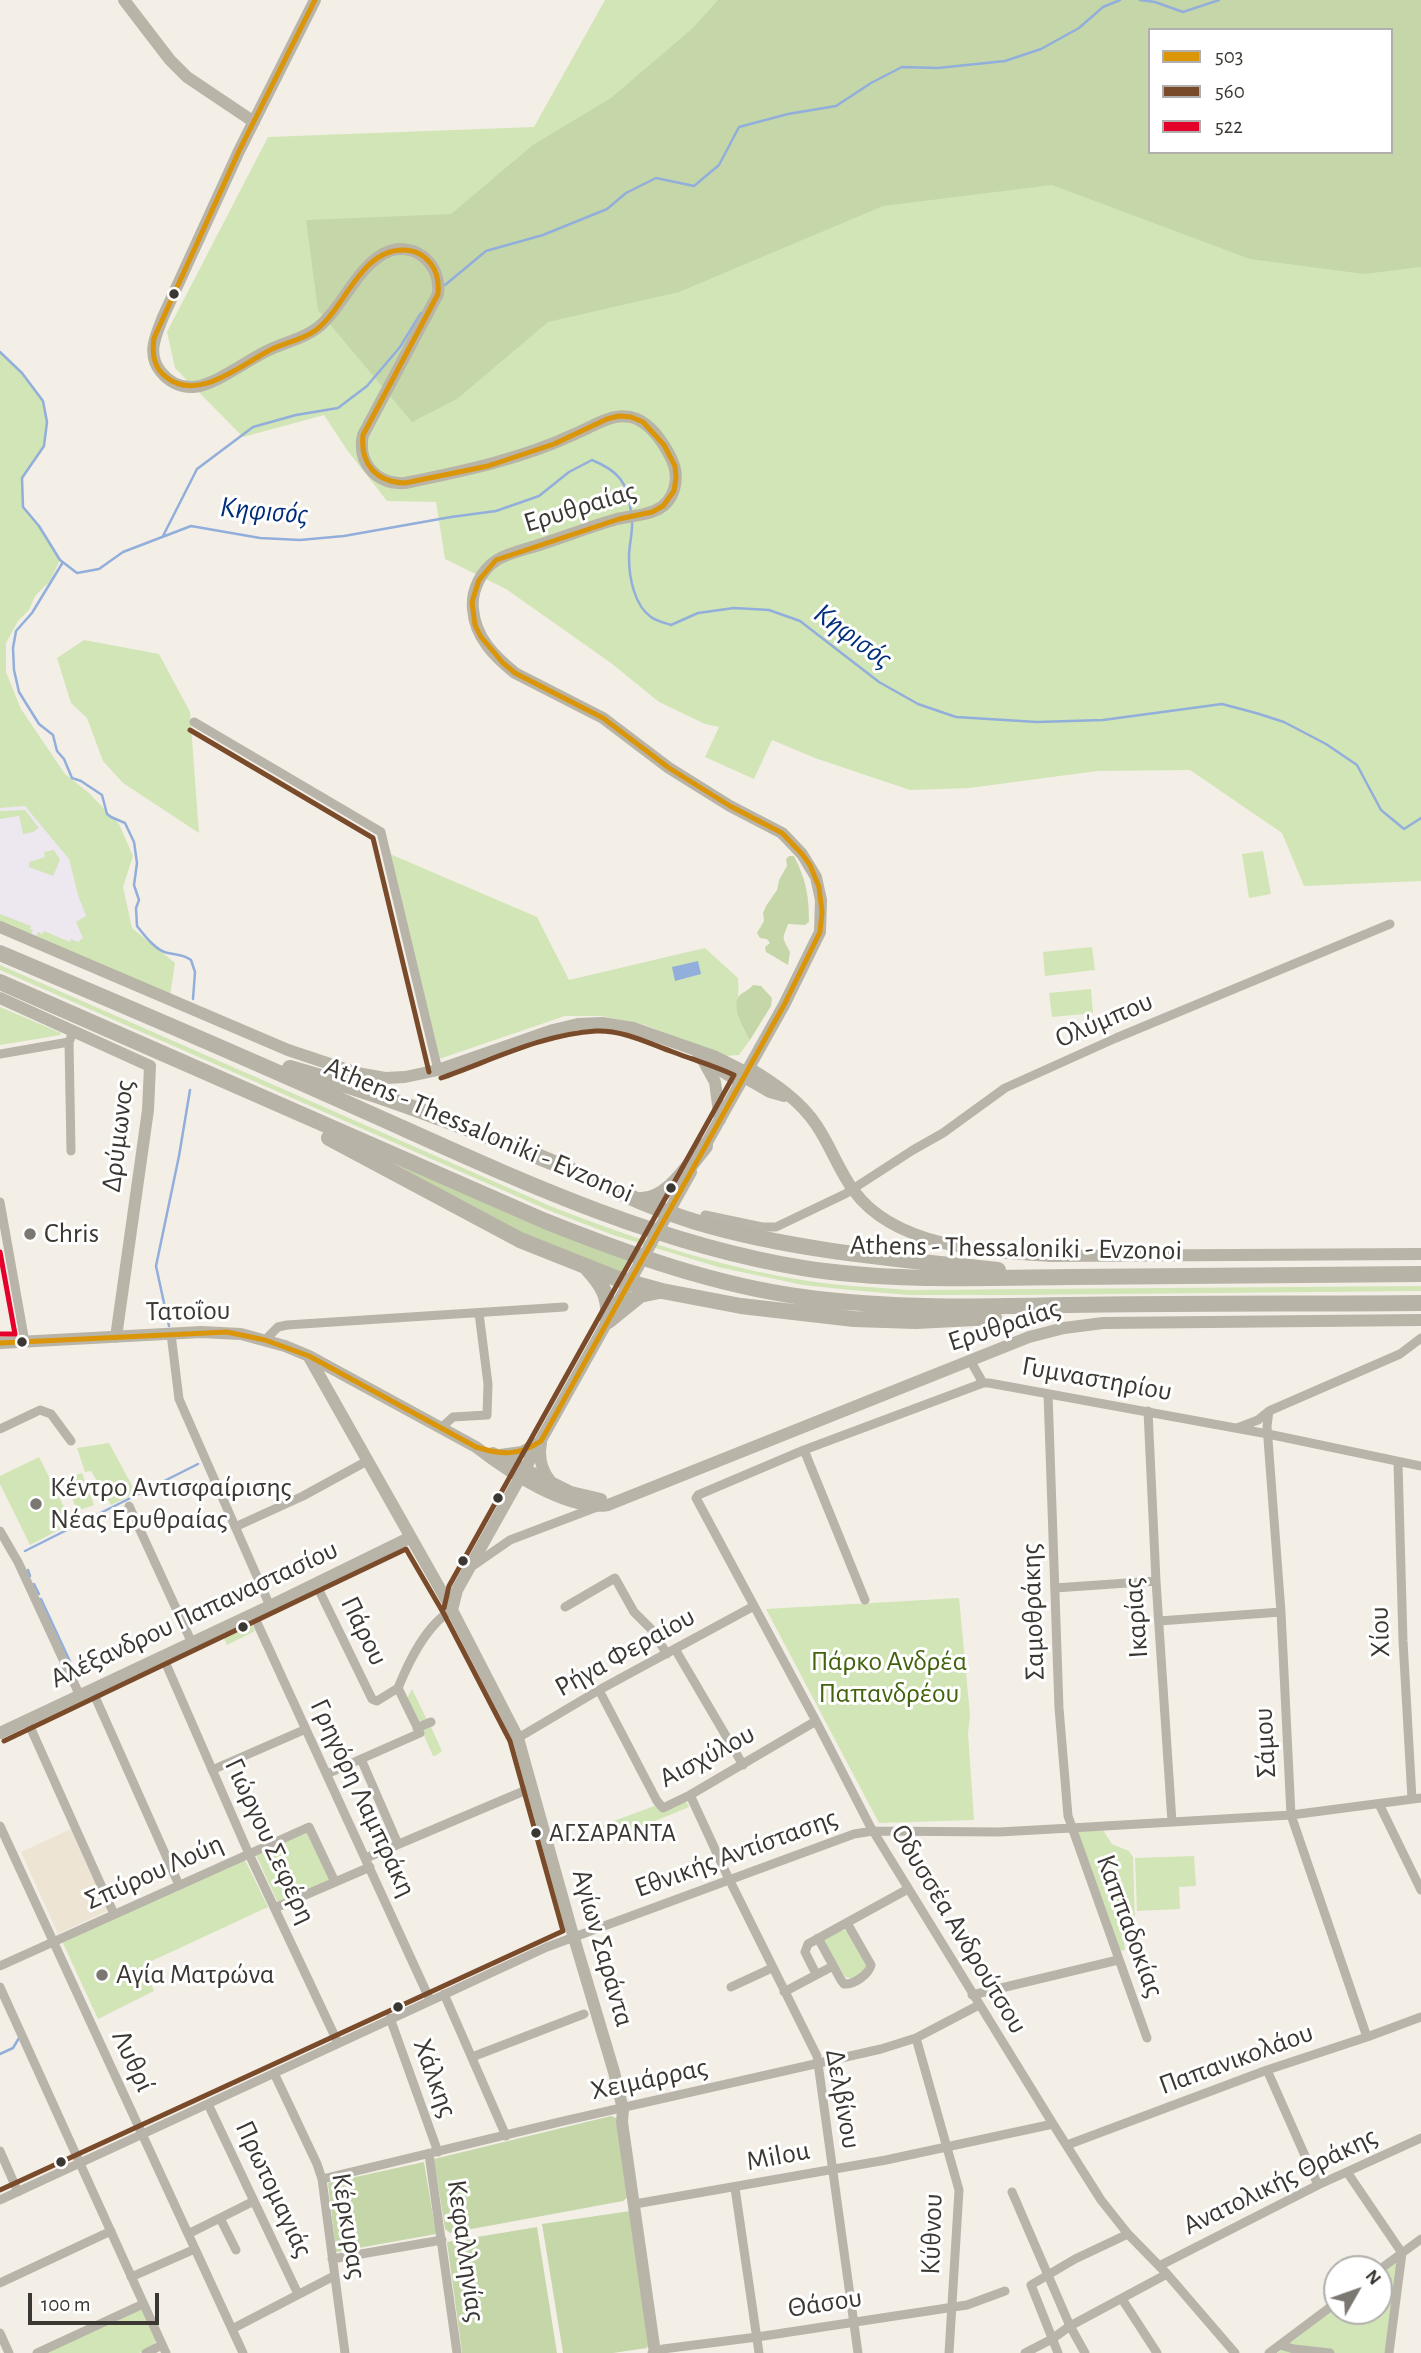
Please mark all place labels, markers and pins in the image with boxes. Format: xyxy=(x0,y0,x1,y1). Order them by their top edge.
unlabelled marker xyxy=(167,287,181,301)
unlabelled marker xyxy=(664,1181,678,1195)
place label: Chris xyxy=(44,1217,99,1251)
marker: Chris xyxy=(22,1226,38,1242)
unlabelled marker xyxy=(15,1335,29,1349)
place label: Κέντρο Αντισφαίρισης Νέας Ερυθραίας xyxy=(50,1471,292,1537)
unlabelled marker xyxy=(491,1491,505,1505)
marker: Κέντρο Αντισφαίρισης Νέας Ερυθραίας xyxy=(28,1496,44,1512)
unlabelled marker xyxy=(456,1554,470,1568)
unlabelled marker xyxy=(236,1620,250,1634)
place label: ΑΓ.ΣΑΡΑΝΤΑ xyxy=(549,1817,676,1849)
marker: ΑΓ.ΣΑΡΑΝΤΑ xyxy=(529,1826,543,1840)
place label: Αγία Ματρώνα xyxy=(116,1958,275,1992)
marker: Αγία Ματρώνα xyxy=(94,1967,110,1983)
unlabelled marker xyxy=(391,2000,405,2014)
unlabelled marker xyxy=(54,2155,68,2169)

